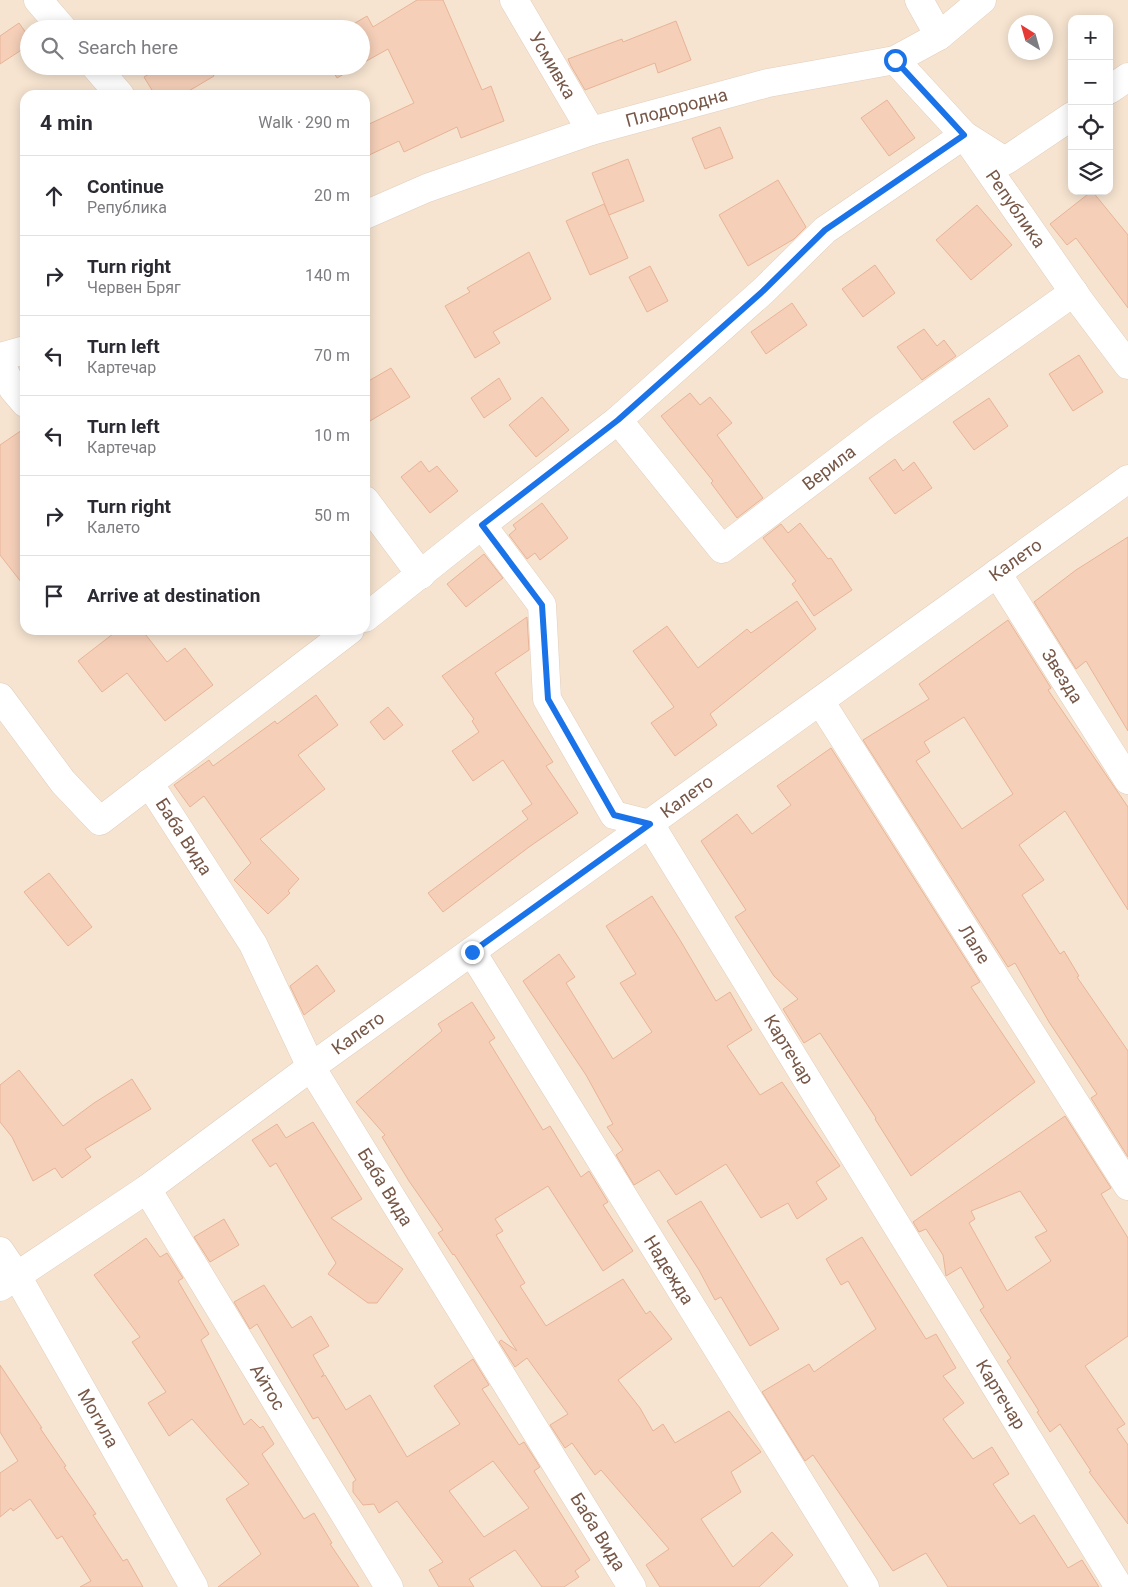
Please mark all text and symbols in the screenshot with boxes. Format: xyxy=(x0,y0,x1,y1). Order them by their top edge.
north arrow xyxy=(1008,15,1053,60)
map controls xyxy=(1068,15,1113,195)
button: + xyxy=(1068,15,1113,60)
search box xyxy=(20,20,370,75)
street label: Усмивка xyxy=(525,28,581,102)
icon: search xyxy=(38,34,66,62)
text: Search here xyxy=(78,36,178,59)
route start xyxy=(884,49,907,72)
button: − xyxy=(1068,60,1113,105)
street label: Плодородна xyxy=(623,83,730,131)
button: locate xyxy=(1068,105,1113,150)
text: 4 min xyxy=(40,111,93,135)
text: Walk · 290 m xyxy=(258,113,350,132)
button: layers xyxy=(1068,150,1113,195)
street label: Република xyxy=(982,166,1050,251)
text: Continue xyxy=(87,175,164,198)
icon: ahead xyxy=(40,182,68,210)
text: 20 m xyxy=(314,186,350,205)
text: Република xyxy=(87,198,167,217)
text: Turn right xyxy=(87,255,171,278)
icon: right xyxy=(40,262,68,290)
text: 140 m xyxy=(305,266,350,285)
text: Червен Бряг xyxy=(87,278,181,297)
text: Turn left xyxy=(87,335,160,358)
icon: left xyxy=(40,342,68,370)
text: 70 m xyxy=(314,346,350,365)
text: Картечар xyxy=(87,358,156,377)
text: Turn left xyxy=(87,415,160,438)
icon: left xyxy=(40,422,68,450)
text: 10 m xyxy=(314,426,350,445)
text: Картечар xyxy=(87,438,156,457)
street label: Верила xyxy=(798,441,860,494)
text: Turn right xyxy=(87,495,171,518)
icon: right xyxy=(40,502,68,530)
text: 50 m xyxy=(314,506,350,525)
text: Калето xyxy=(87,518,140,537)
street label: Калето xyxy=(985,534,1046,586)
icon: arrive xyxy=(40,582,68,610)
text: Arrive at destination xyxy=(87,584,260,607)
street label: Звезда xyxy=(1038,645,1088,707)
street label: Калето xyxy=(656,770,717,822)
street label: Баба Вида xyxy=(152,794,217,879)
street label: Лале xyxy=(955,920,995,967)
route end xyxy=(461,941,484,964)
street label: Калето xyxy=(327,1007,388,1059)
street label: Картечар xyxy=(760,1011,818,1088)
street label: Баба Вида xyxy=(354,1144,418,1230)
street label: Надежда xyxy=(640,1231,699,1308)
street label: Картечар xyxy=(972,1356,1031,1433)
street label: Айтос xyxy=(246,1360,290,1414)
street label: Могила xyxy=(73,1385,123,1451)
street label: Баба Вида xyxy=(566,1489,630,1574)

